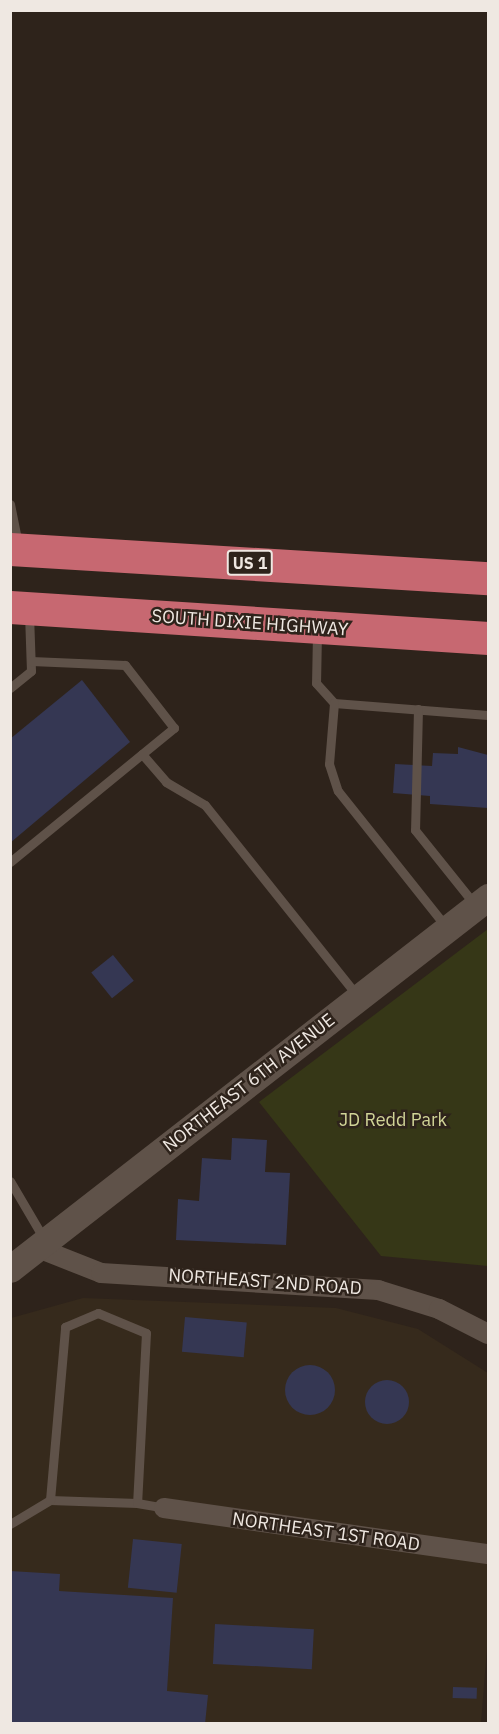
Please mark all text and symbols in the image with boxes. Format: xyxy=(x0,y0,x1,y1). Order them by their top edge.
road number: US 1 xyxy=(226,550,274,576)
street label: SOUTH DIXIE HIGHWAY xyxy=(151,605,349,641)
street label: NORTHEAST 6TH AVENUE xyxy=(159,1009,339,1157)
park label: JD Redd Park xyxy=(339,1109,447,1131)
street label: NORTHEAST 2ND ROAD xyxy=(168,1264,362,1300)
street label: NORTHEAST 1ST ROAD xyxy=(231,1508,421,1556)

